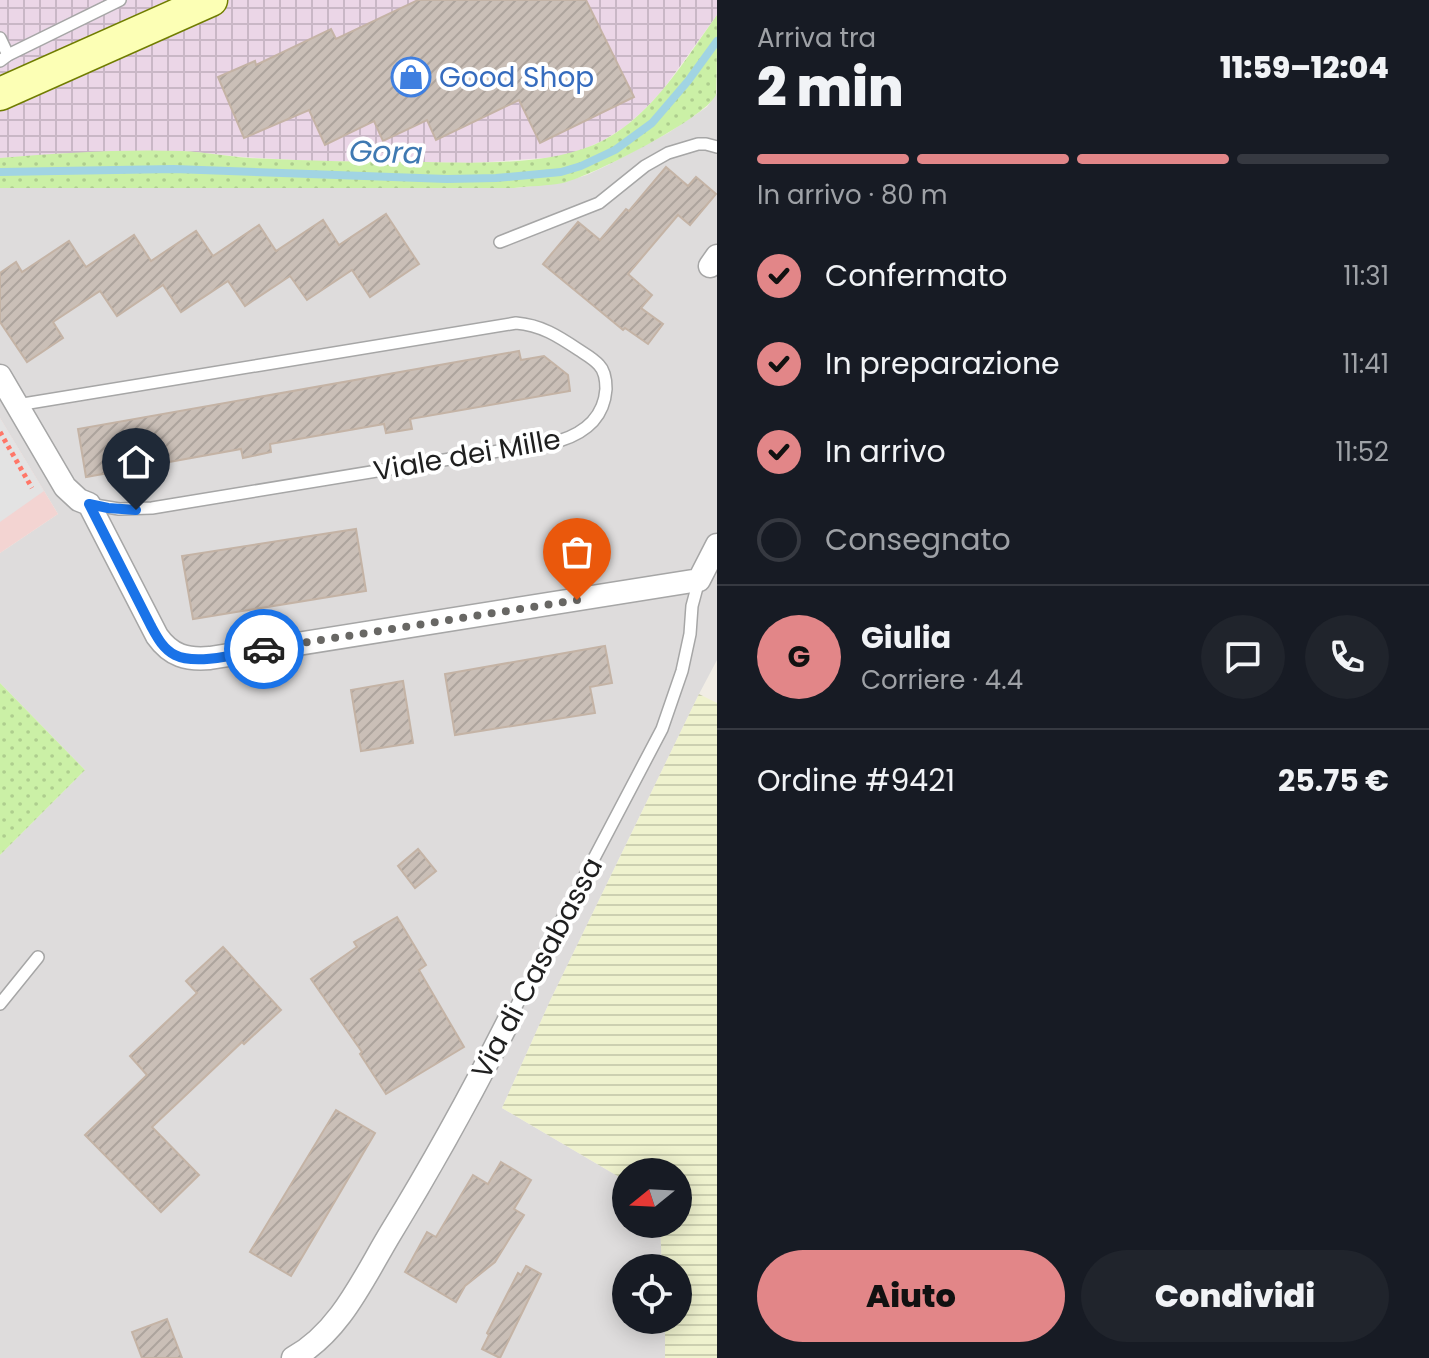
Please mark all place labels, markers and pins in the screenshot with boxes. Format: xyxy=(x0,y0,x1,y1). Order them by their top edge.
shop icon: Good Shop xyxy=(390,56,432,98)
place label: Good Shop xyxy=(439,58,594,97)
pin xyxy=(102,428,170,510)
pin xyxy=(543,518,611,600)

